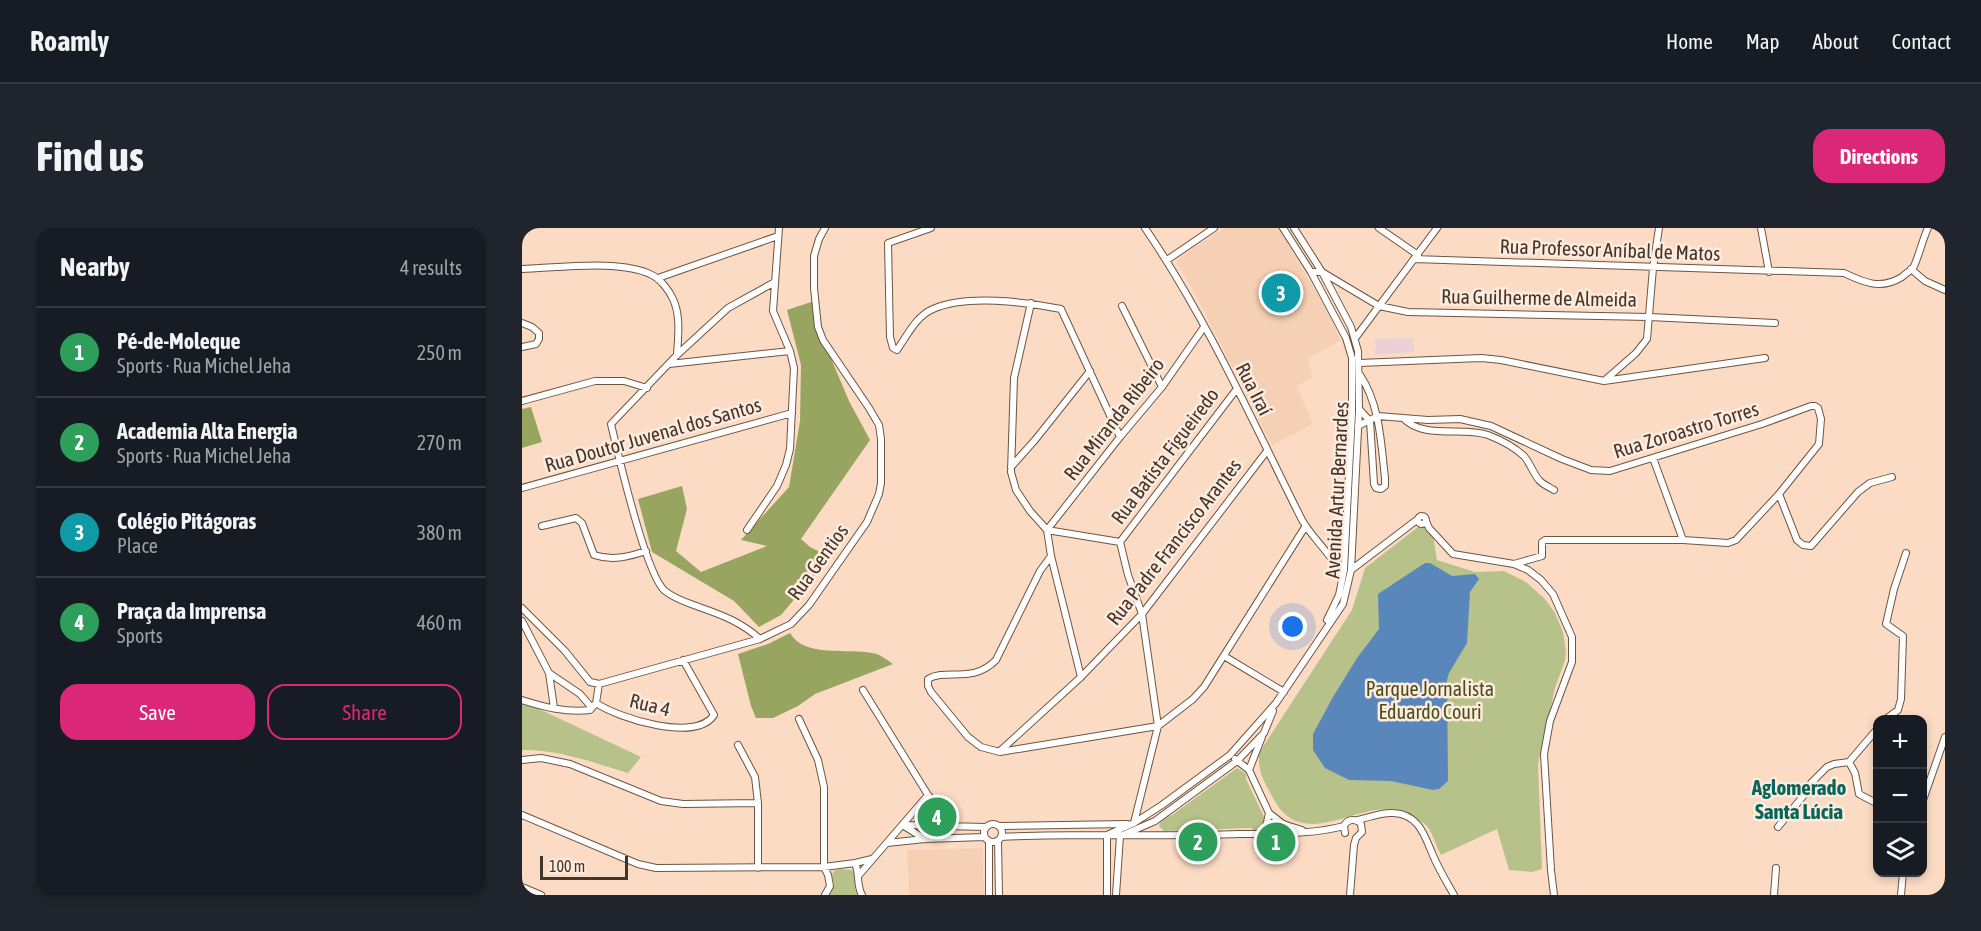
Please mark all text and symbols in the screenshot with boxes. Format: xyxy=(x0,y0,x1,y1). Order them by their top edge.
text: Roamly xyxy=(30,25,109,57)
text: Home xyxy=(1666,29,1713,53)
text: Map xyxy=(1746,29,1780,53)
text: About xyxy=(1813,29,1859,53)
text: Contact xyxy=(1892,29,1951,53)
button: Directions xyxy=(1813,129,1945,183)
text: Find us xyxy=(36,132,144,180)
street label: Rua Professor Aníbal de Matos xyxy=(1499,234,1721,265)
text: Nearby xyxy=(60,252,130,282)
text: 4 results xyxy=(400,256,462,279)
pin: 3 xyxy=(1262,270,1300,316)
street label: Rua Guilherme de Almeida xyxy=(1441,284,1637,311)
text: Pé-de-Moleque xyxy=(117,328,241,354)
text: 1 xyxy=(75,341,84,364)
text: 250 m xyxy=(417,341,462,364)
street label: Rua Miranda Ribeiro xyxy=(1059,353,1168,484)
text: Sports · Rua Michel Jeha xyxy=(117,354,291,377)
street label: Rua Iraí xyxy=(1231,359,1278,419)
street label: Rua Batista Figueiredo xyxy=(1106,383,1223,528)
street label: Rua Doutor Juvenal dos Santos xyxy=(542,393,764,476)
street label: Rua Zoroastro Torres xyxy=(1611,397,1761,463)
street label: Avenida Artur Bernardes xyxy=(1320,401,1353,579)
text: Academia Alta Energia xyxy=(117,418,298,444)
text: 2 xyxy=(75,431,84,454)
text: 270 m xyxy=(417,431,462,454)
text: Sports · Rua Michel Jeha xyxy=(117,444,291,467)
street label: Rua Padre Francisco Arantes xyxy=(1102,454,1246,629)
text: Colégio Pitágoras xyxy=(117,508,256,534)
street label: Rua Gentios xyxy=(782,519,853,604)
text: 3 xyxy=(75,521,84,544)
text: 380 m xyxy=(417,521,462,544)
text: Place xyxy=(117,534,158,557)
text: Praça da Imprensa xyxy=(117,598,266,624)
text: 4 xyxy=(75,611,84,634)
text: 460 m xyxy=(417,611,462,634)
your location xyxy=(1278,612,1307,641)
text: Sports xyxy=(117,624,163,647)
park label: Parque Jornalista Eduardo Couri xyxy=(1366,677,1494,723)
button: Save xyxy=(60,684,255,740)
button: Share xyxy=(267,684,462,740)
street label: Rua 4 xyxy=(627,688,673,721)
map controls xyxy=(1873,715,1927,877)
button: + xyxy=(1873,715,1927,769)
button: − xyxy=(1873,769,1927,823)
district label: Aglomerado Santa Lúcia xyxy=(1751,775,1846,823)
pin: 4 xyxy=(918,794,956,840)
pin: 2 xyxy=(1178,820,1218,864)
pin: 1 xyxy=(1256,820,1296,864)
button: layers xyxy=(1873,823,1927,877)
scale bar xyxy=(540,853,628,880)
text: 100 m xyxy=(549,857,585,875)

